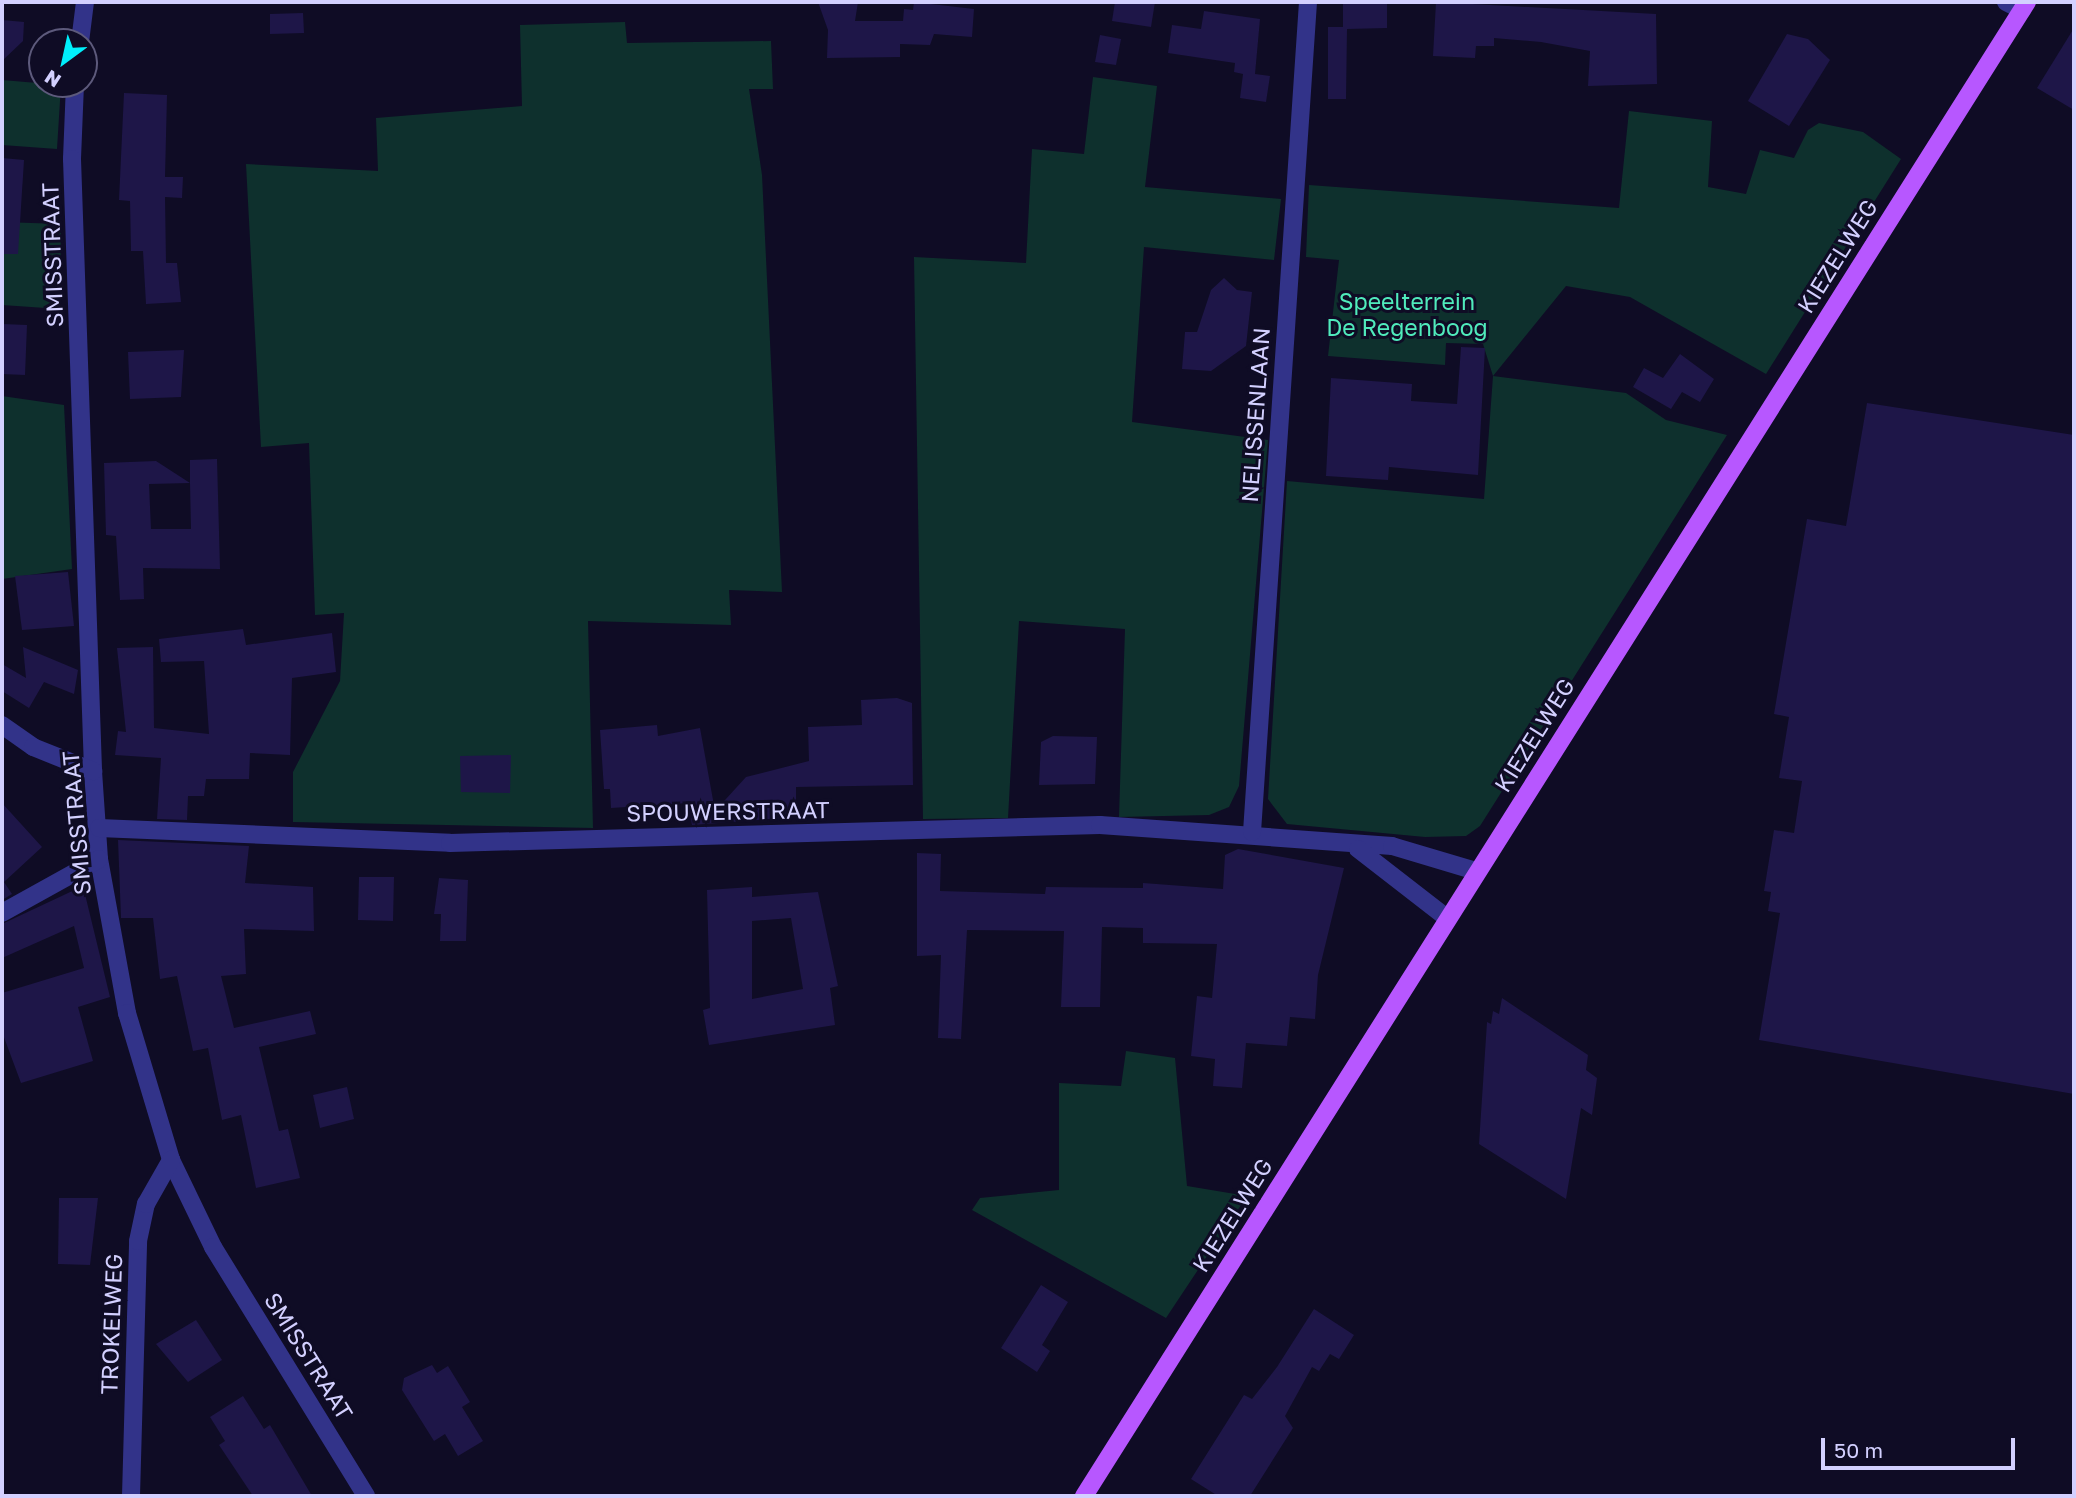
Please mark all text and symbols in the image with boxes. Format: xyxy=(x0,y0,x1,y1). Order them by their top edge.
north arrow xyxy=(28,28,98,98)
text: N xyxy=(40,66,65,93)
street label: SMISSTRAAT xyxy=(36,182,68,328)
street label: KIEZELWEG xyxy=(1791,194,1883,318)
park label: Speelterrein De Regenboog xyxy=(1326,287,1488,341)
street label: NELISSENLAAN xyxy=(1235,327,1275,503)
street label: KIEZELWEG xyxy=(1488,673,1580,797)
street label: SMISSTRAAT xyxy=(56,750,96,896)
street label: SPOUWERSTRAAT xyxy=(626,795,830,827)
street label: KIEZELWEG xyxy=(1186,1153,1278,1277)
street label: TROKELWEG xyxy=(95,1253,127,1395)
street label: SMISSTRAAT xyxy=(259,1287,359,1425)
scale bar xyxy=(1824,1424,2018,1468)
text: 50 m xyxy=(1834,1437,1883,1463)

